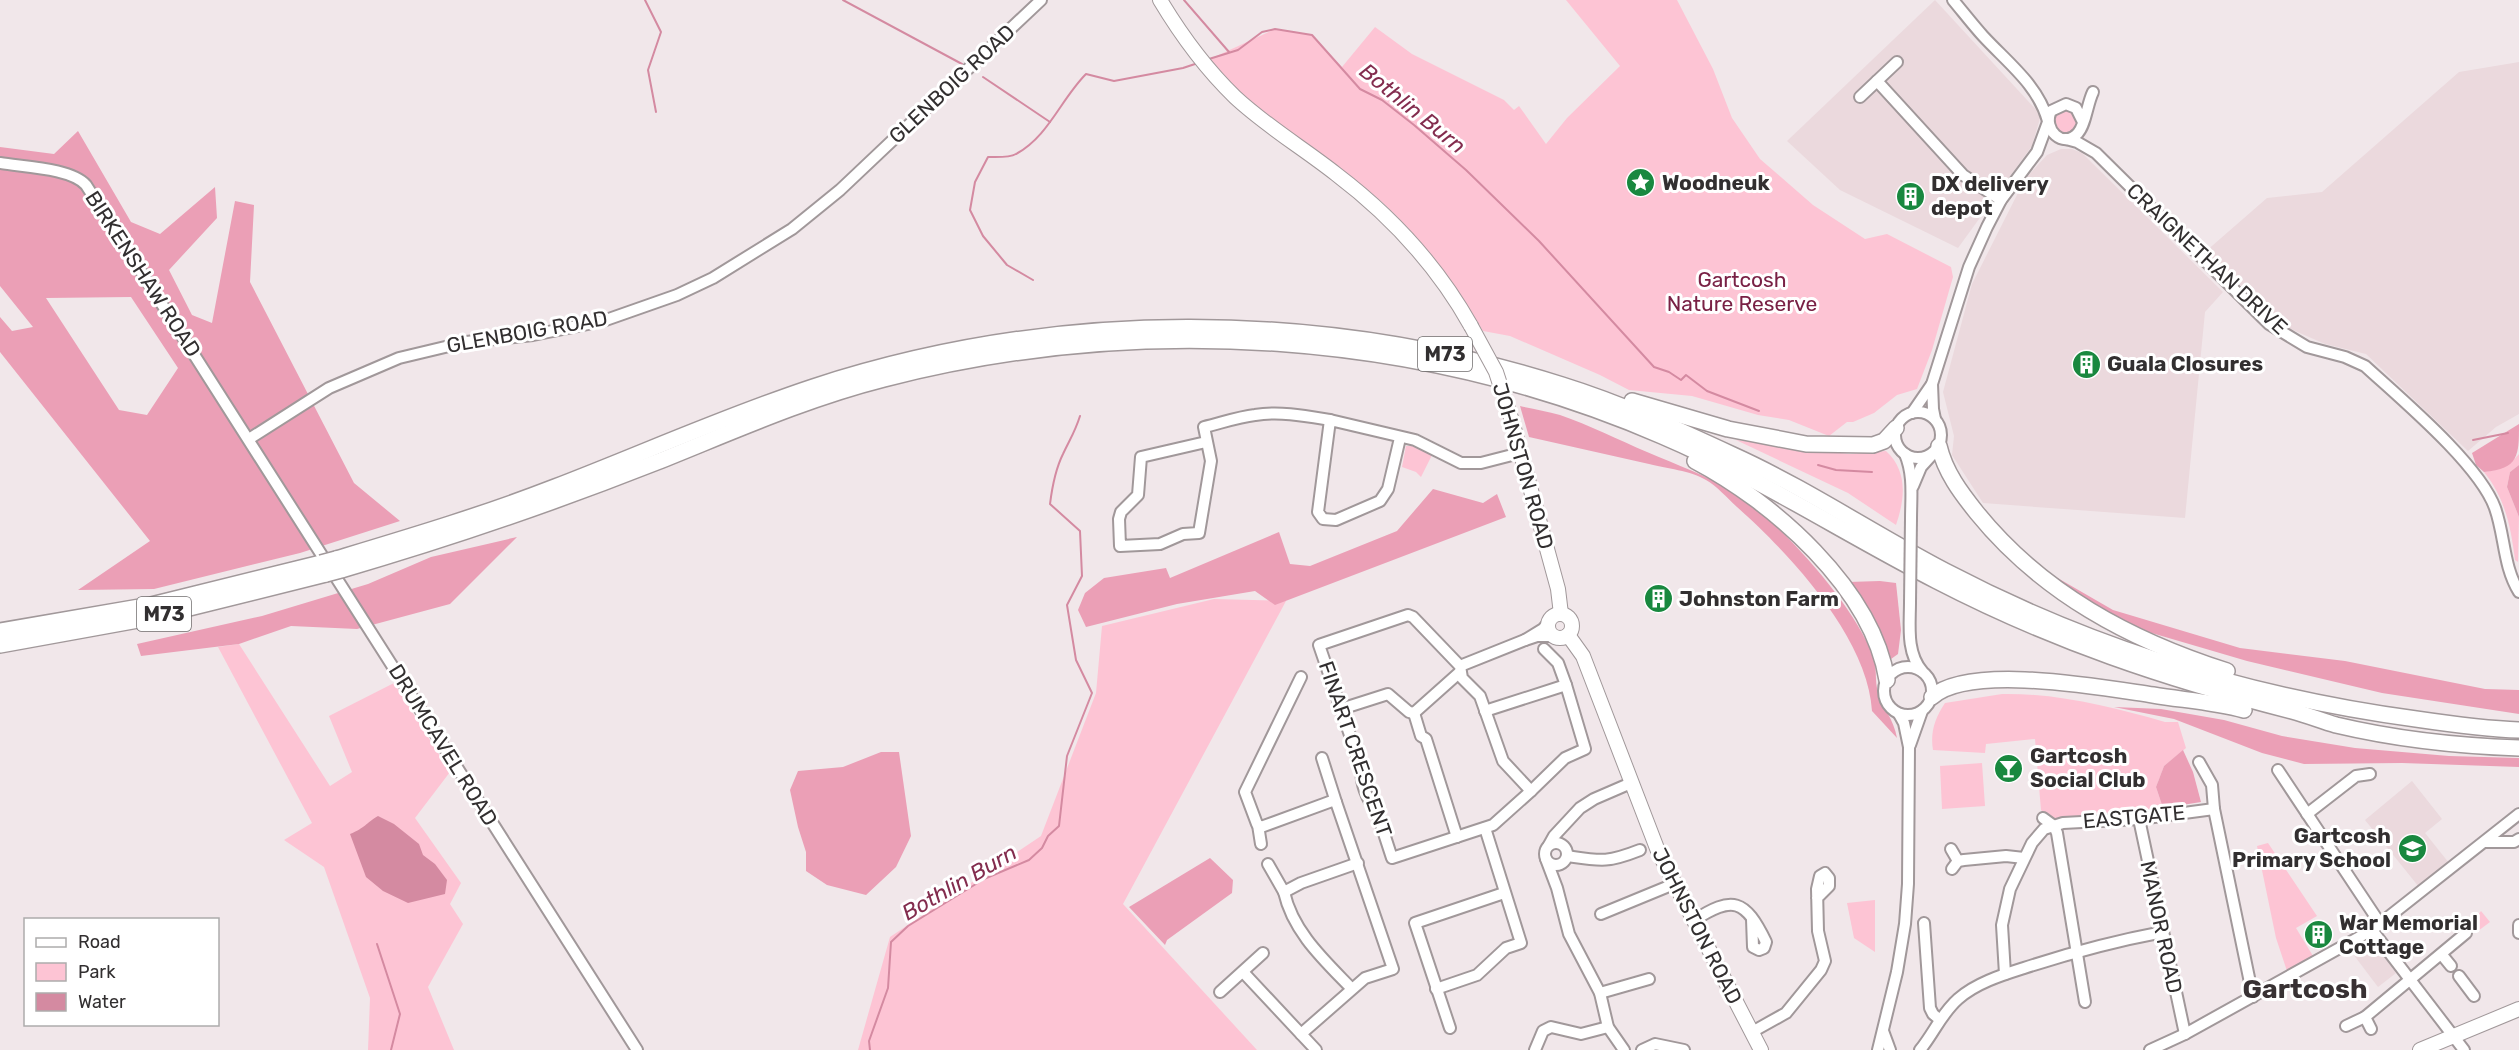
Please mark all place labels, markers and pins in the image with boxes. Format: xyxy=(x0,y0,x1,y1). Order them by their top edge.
place icon: Woodneuk xyxy=(1625,167,1657,199)
place label: Woodneuk xyxy=(1662,170,1770,195)
place label: DX delivery depot xyxy=(1931,171,2049,220)
building icon: DX delivery depot xyxy=(1894,180,1926,212)
building icon: Guala Closures xyxy=(2070,348,2102,380)
place label: Guala Closures xyxy=(2107,351,2263,376)
building icon: Johnston Farm xyxy=(1642,583,1674,615)
place label: Johnston Farm xyxy=(1679,586,1839,611)
place label: Gartcosh Social Club xyxy=(2030,743,2145,792)
bar icon: Gartcosh Social Club xyxy=(1993,752,2025,784)
place label: Gartcosh Primary School xyxy=(2232,823,2391,872)
school or university icon: Gartcosh Primary School xyxy=(2396,832,2428,864)
place label: War Memorial Cottage xyxy=(2339,910,2478,959)
building icon: War Memorial Cottage xyxy=(2302,919,2334,951)

